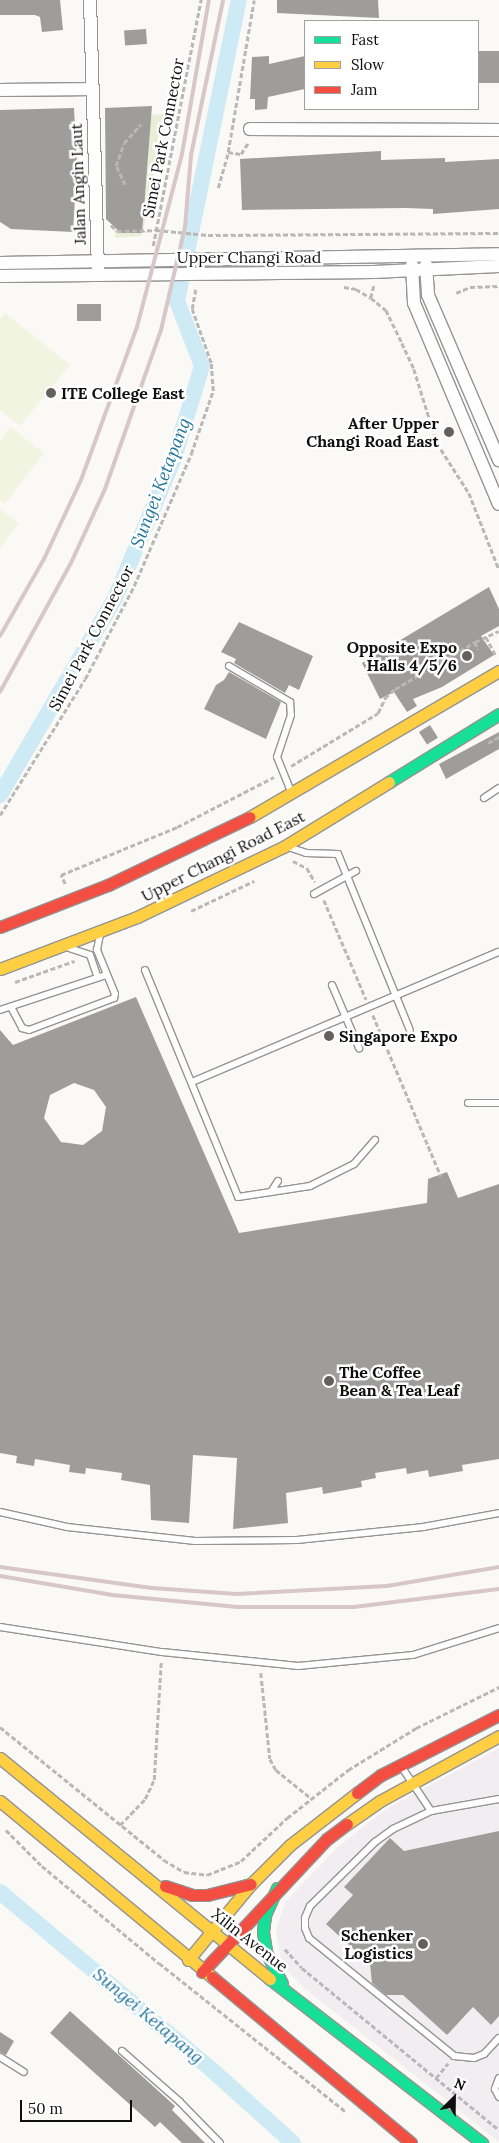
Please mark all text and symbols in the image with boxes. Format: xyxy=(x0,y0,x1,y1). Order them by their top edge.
legend xyxy=(304,20,479,110)
text: Fast xyxy=(351,30,379,49)
text: Slow xyxy=(351,55,384,74)
street label: Simei Park Connector xyxy=(138,57,188,219)
text: Jam xyxy=(351,80,378,99)
street label: Jalan Angin Laut xyxy=(66,123,90,245)
street label: Upper Changi Road xyxy=(177,247,321,267)
place label: ITE College East xyxy=(61,383,185,403)
marker: ITE College East xyxy=(45,387,57,399)
place label: After Upper Changi Road East xyxy=(306,413,439,451)
water label: Sungei Ketapang xyxy=(126,415,196,551)
marker: After Upper Changi Road East xyxy=(443,426,455,438)
street label: Simei Park Connector xyxy=(44,562,138,714)
place label: Opposite Expo Halls 4/5/6 xyxy=(347,637,457,675)
marker: Opposite Expo Halls 4/5/6 xyxy=(461,650,473,662)
street label: Upper Changi Road East xyxy=(138,806,308,906)
place label: Singapore Expo xyxy=(339,1026,458,1046)
marker: Singapore Expo xyxy=(323,1030,335,1042)
place label: The Coffee Bean & Tea Leaf xyxy=(339,1362,459,1400)
marker: The Coffee Bean & Tea Leaf xyxy=(323,1375,335,1387)
street label: Xilin Avenue xyxy=(208,1904,292,1976)
place label: Schenker Logistics xyxy=(341,1925,413,1963)
marker: Schenker Logistics xyxy=(417,1938,429,1950)
water label: Sungei Ketapang xyxy=(88,1964,208,2068)
north arrow xyxy=(429,2073,479,2123)
text: N xyxy=(451,2074,468,2095)
scale bar xyxy=(22,2090,135,2122)
text: 50 m xyxy=(28,2099,63,2118)

